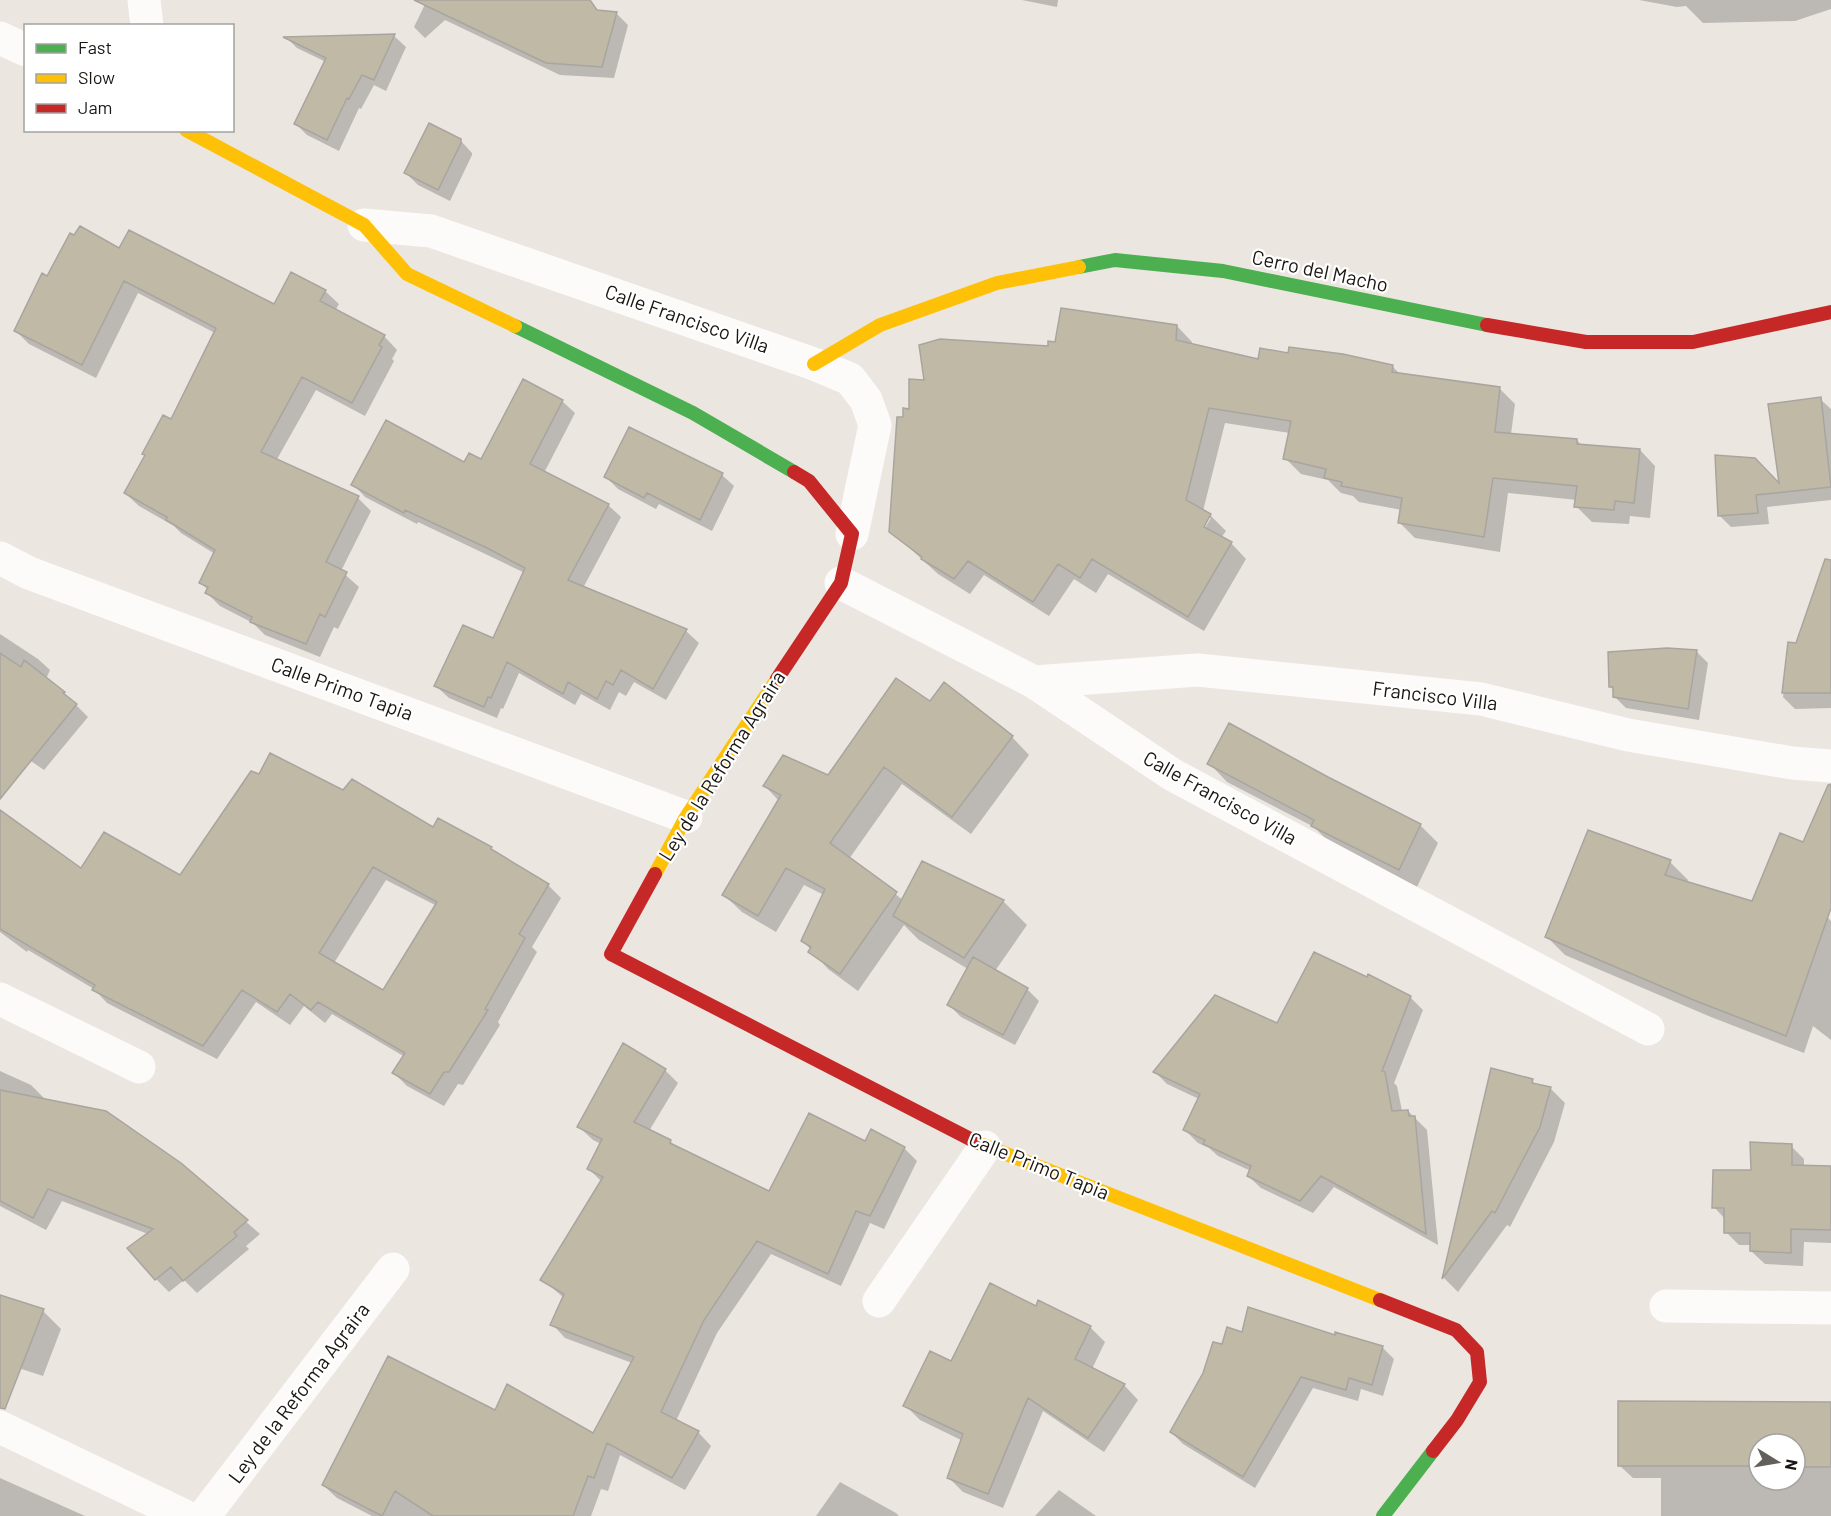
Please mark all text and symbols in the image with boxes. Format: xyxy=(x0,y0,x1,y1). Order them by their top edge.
legend xyxy=(24,24,234,132)
text: Fast xyxy=(78,36,112,58)
text: Slow xyxy=(78,66,115,88)
text: Jam xyxy=(78,96,112,118)
street label: Cerro del Macho xyxy=(1250,244,1391,296)
street label: Calle Francisco Villa xyxy=(602,279,773,357)
street label: Calle Primo Tapia xyxy=(268,651,417,725)
street label: Ley de la Reforma Agraira xyxy=(653,666,790,865)
street label: Francisco Villa xyxy=(1371,675,1499,715)
street label: Calle Francisco Villa xyxy=(1139,745,1302,849)
street label: Calle Primo Tapia xyxy=(966,1126,1113,1204)
street label: Ley de la Reforma Agraira xyxy=(223,1297,374,1487)
north arrow xyxy=(1747,1432,1807,1492)
text: N xyxy=(1782,1458,1803,1472)

